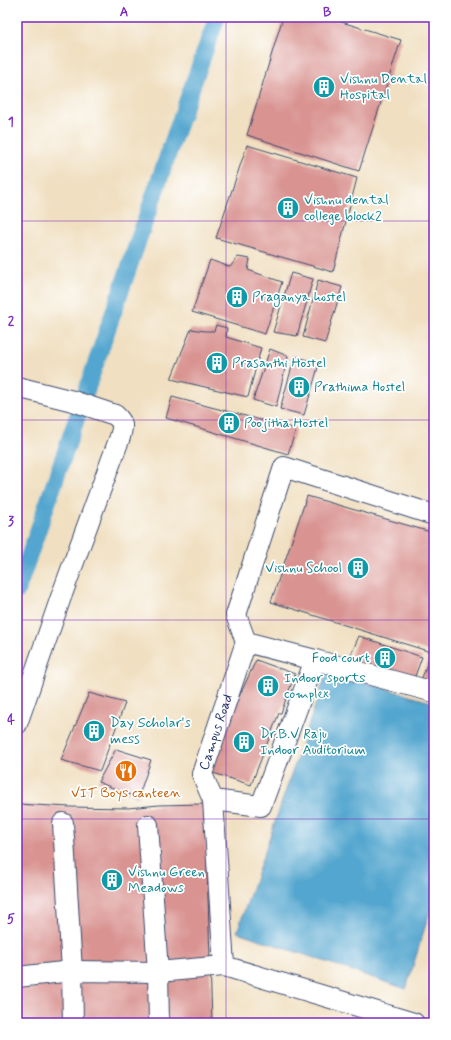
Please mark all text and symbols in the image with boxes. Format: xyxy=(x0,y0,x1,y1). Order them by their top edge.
text: A xyxy=(120,4,128,21)
text: B xyxy=(323,4,332,21)
place label: Vishnu Dental Hospital xyxy=(340,70,427,104)
building icon: Vishnu Dental Hospital xyxy=(311,74,337,100)
text: 1 xyxy=(8,114,14,131)
place label: Vishnu dental college block2 xyxy=(304,191,389,225)
building icon: Vishnu dental college block2 xyxy=(275,195,301,221)
building icon: Praganya hostel xyxy=(224,284,250,310)
place label: Praganya hostel xyxy=(252,288,346,307)
text: 2 xyxy=(8,313,15,330)
building icon: Prasanthi Hostel xyxy=(204,350,230,376)
place label: Prasanthi Hostel xyxy=(232,354,326,372)
building icon: Prathima Hostel xyxy=(286,374,312,400)
place label: Prathima Hostel xyxy=(314,378,405,396)
building icon: Poojitha Hostel xyxy=(216,410,242,436)
place label: Poojitha Hostel xyxy=(244,414,328,432)
text: 3 xyxy=(8,513,14,530)
building icon: Vishnu School xyxy=(345,555,371,581)
place label: Vishnu School xyxy=(265,559,342,577)
building icon: Food court xyxy=(372,645,398,671)
place label: Food court xyxy=(312,649,370,667)
place label: Indoor sports complex xyxy=(284,669,366,703)
building icon: Indoor sports complex xyxy=(255,673,281,699)
street label: Campus Road xyxy=(195,692,237,773)
text: 4 xyxy=(7,712,15,729)
place label: Day Scholar's mess xyxy=(110,714,191,748)
building icon: Day Scholar's mess xyxy=(81,718,107,744)
place label: Dr.B.V Raju Indoor Auditorium xyxy=(260,725,366,759)
building icon: Dr.B.V Raju Indoor Auditorium xyxy=(231,729,257,755)
restaurant icon: VIT Boys canteen xyxy=(113,758,139,784)
place label: VIT Boys canteen xyxy=(71,784,181,802)
place label: Vishnu Green Meadows xyxy=(128,863,205,897)
building icon: Vishnu Green Meadows xyxy=(99,867,125,893)
text: 5 xyxy=(7,911,15,928)

